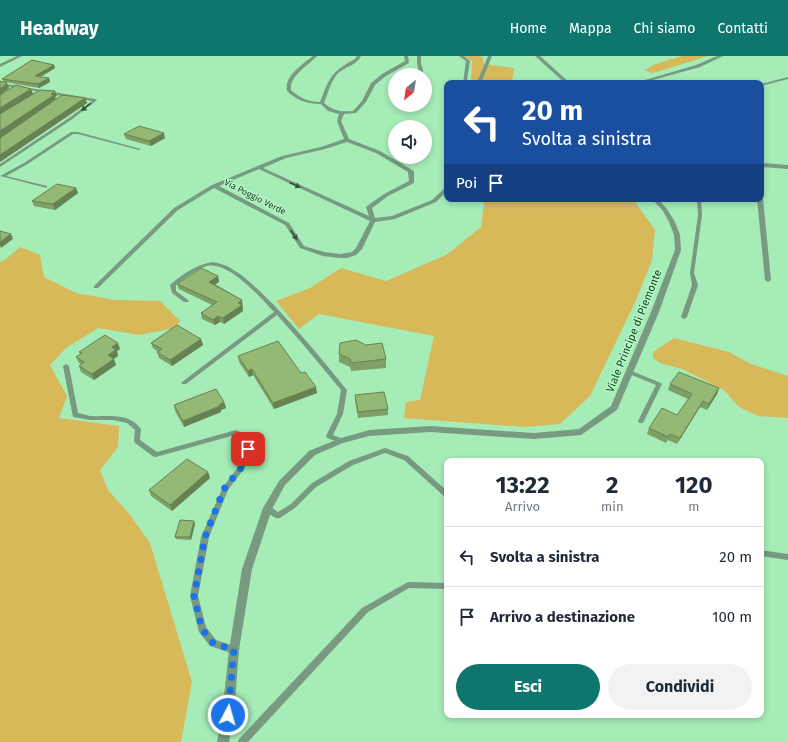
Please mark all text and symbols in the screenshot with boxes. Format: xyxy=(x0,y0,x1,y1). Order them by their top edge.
text: Headway xyxy=(20,17,99,40)
text: Home xyxy=(510,20,547,37)
text: Mappa xyxy=(569,20,612,37)
text: Chi siamo xyxy=(634,20,695,37)
text: Contatti xyxy=(717,20,768,37)
north arrow xyxy=(388,68,432,112)
map controls xyxy=(388,68,432,164)
text: 20 m xyxy=(522,94,583,127)
icon: left xyxy=(456,96,508,148)
one-way arrow xyxy=(80,103,91,112)
button: sound xyxy=(388,120,432,164)
text: Svolta a sinistra xyxy=(522,128,652,150)
icon: arrive xyxy=(485,172,507,194)
text: Poi xyxy=(456,174,477,192)
street label: Via Poggio Verde xyxy=(223,177,288,217)
one-way arrow xyxy=(289,182,301,188)
one-way arrow xyxy=(290,230,298,240)
street label: Viale Principe di Piemonte xyxy=(603,268,665,394)
pin xyxy=(231,432,265,466)
icon: arrive xyxy=(237,438,259,460)
text: 13:22 xyxy=(495,471,550,499)
text: 2 xyxy=(606,471,619,499)
text: 120 xyxy=(675,471,713,499)
text: Arrivo xyxy=(505,499,540,514)
text: min xyxy=(601,499,624,514)
text: m xyxy=(688,499,699,514)
icon: left xyxy=(456,546,478,568)
text: Svolta a sinistra xyxy=(490,548,600,566)
text: 20 m xyxy=(719,548,752,566)
icon: arrive xyxy=(456,606,478,628)
text: Arrivo a destinazione xyxy=(490,608,635,626)
text: 100 m xyxy=(712,608,752,626)
button: Esci xyxy=(456,664,600,710)
button: Condividi xyxy=(608,664,752,710)
position arrow xyxy=(207,694,249,736)

